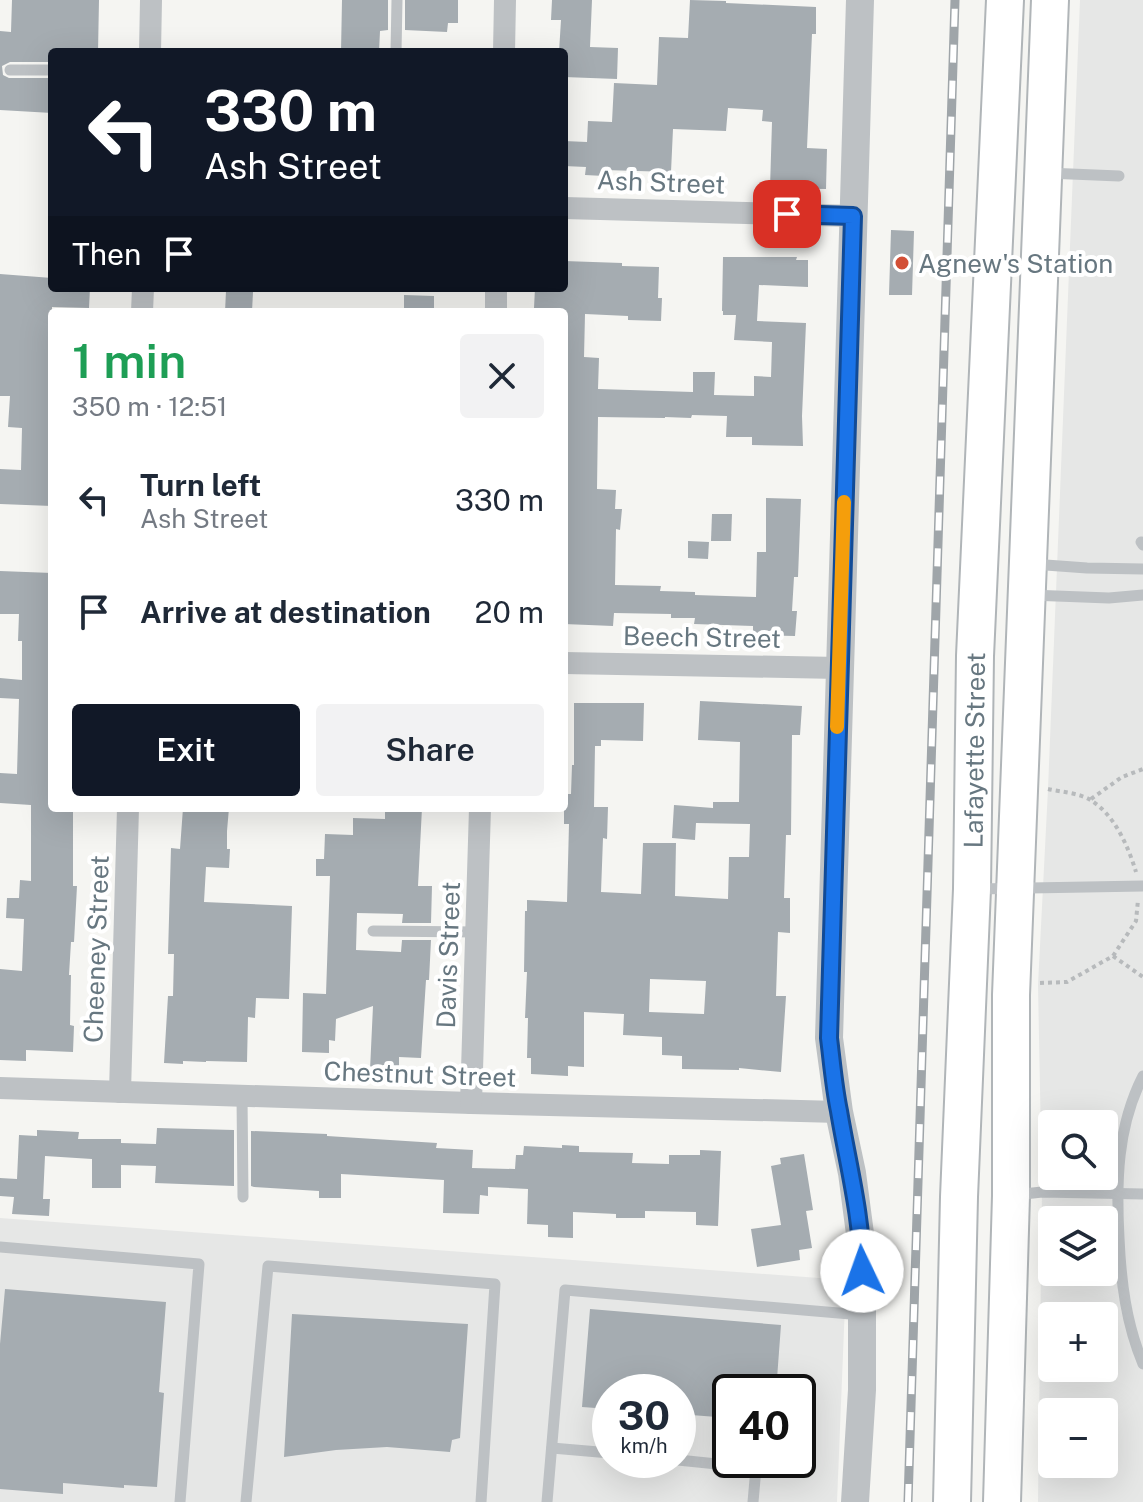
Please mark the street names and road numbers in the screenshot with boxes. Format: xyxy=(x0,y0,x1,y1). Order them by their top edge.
street label: Ash Street xyxy=(596,164,726,200)
street label: Beech Street xyxy=(623,620,781,654)
street label: Lafayette Street xyxy=(957,652,991,849)
street label: Cheeney Street xyxy=(77,855,115,1043)
street label: Davis Street xyxy=(430,881,466,1029)
street label: Chestnut Street xyxy=(323,1055,517,1093)

